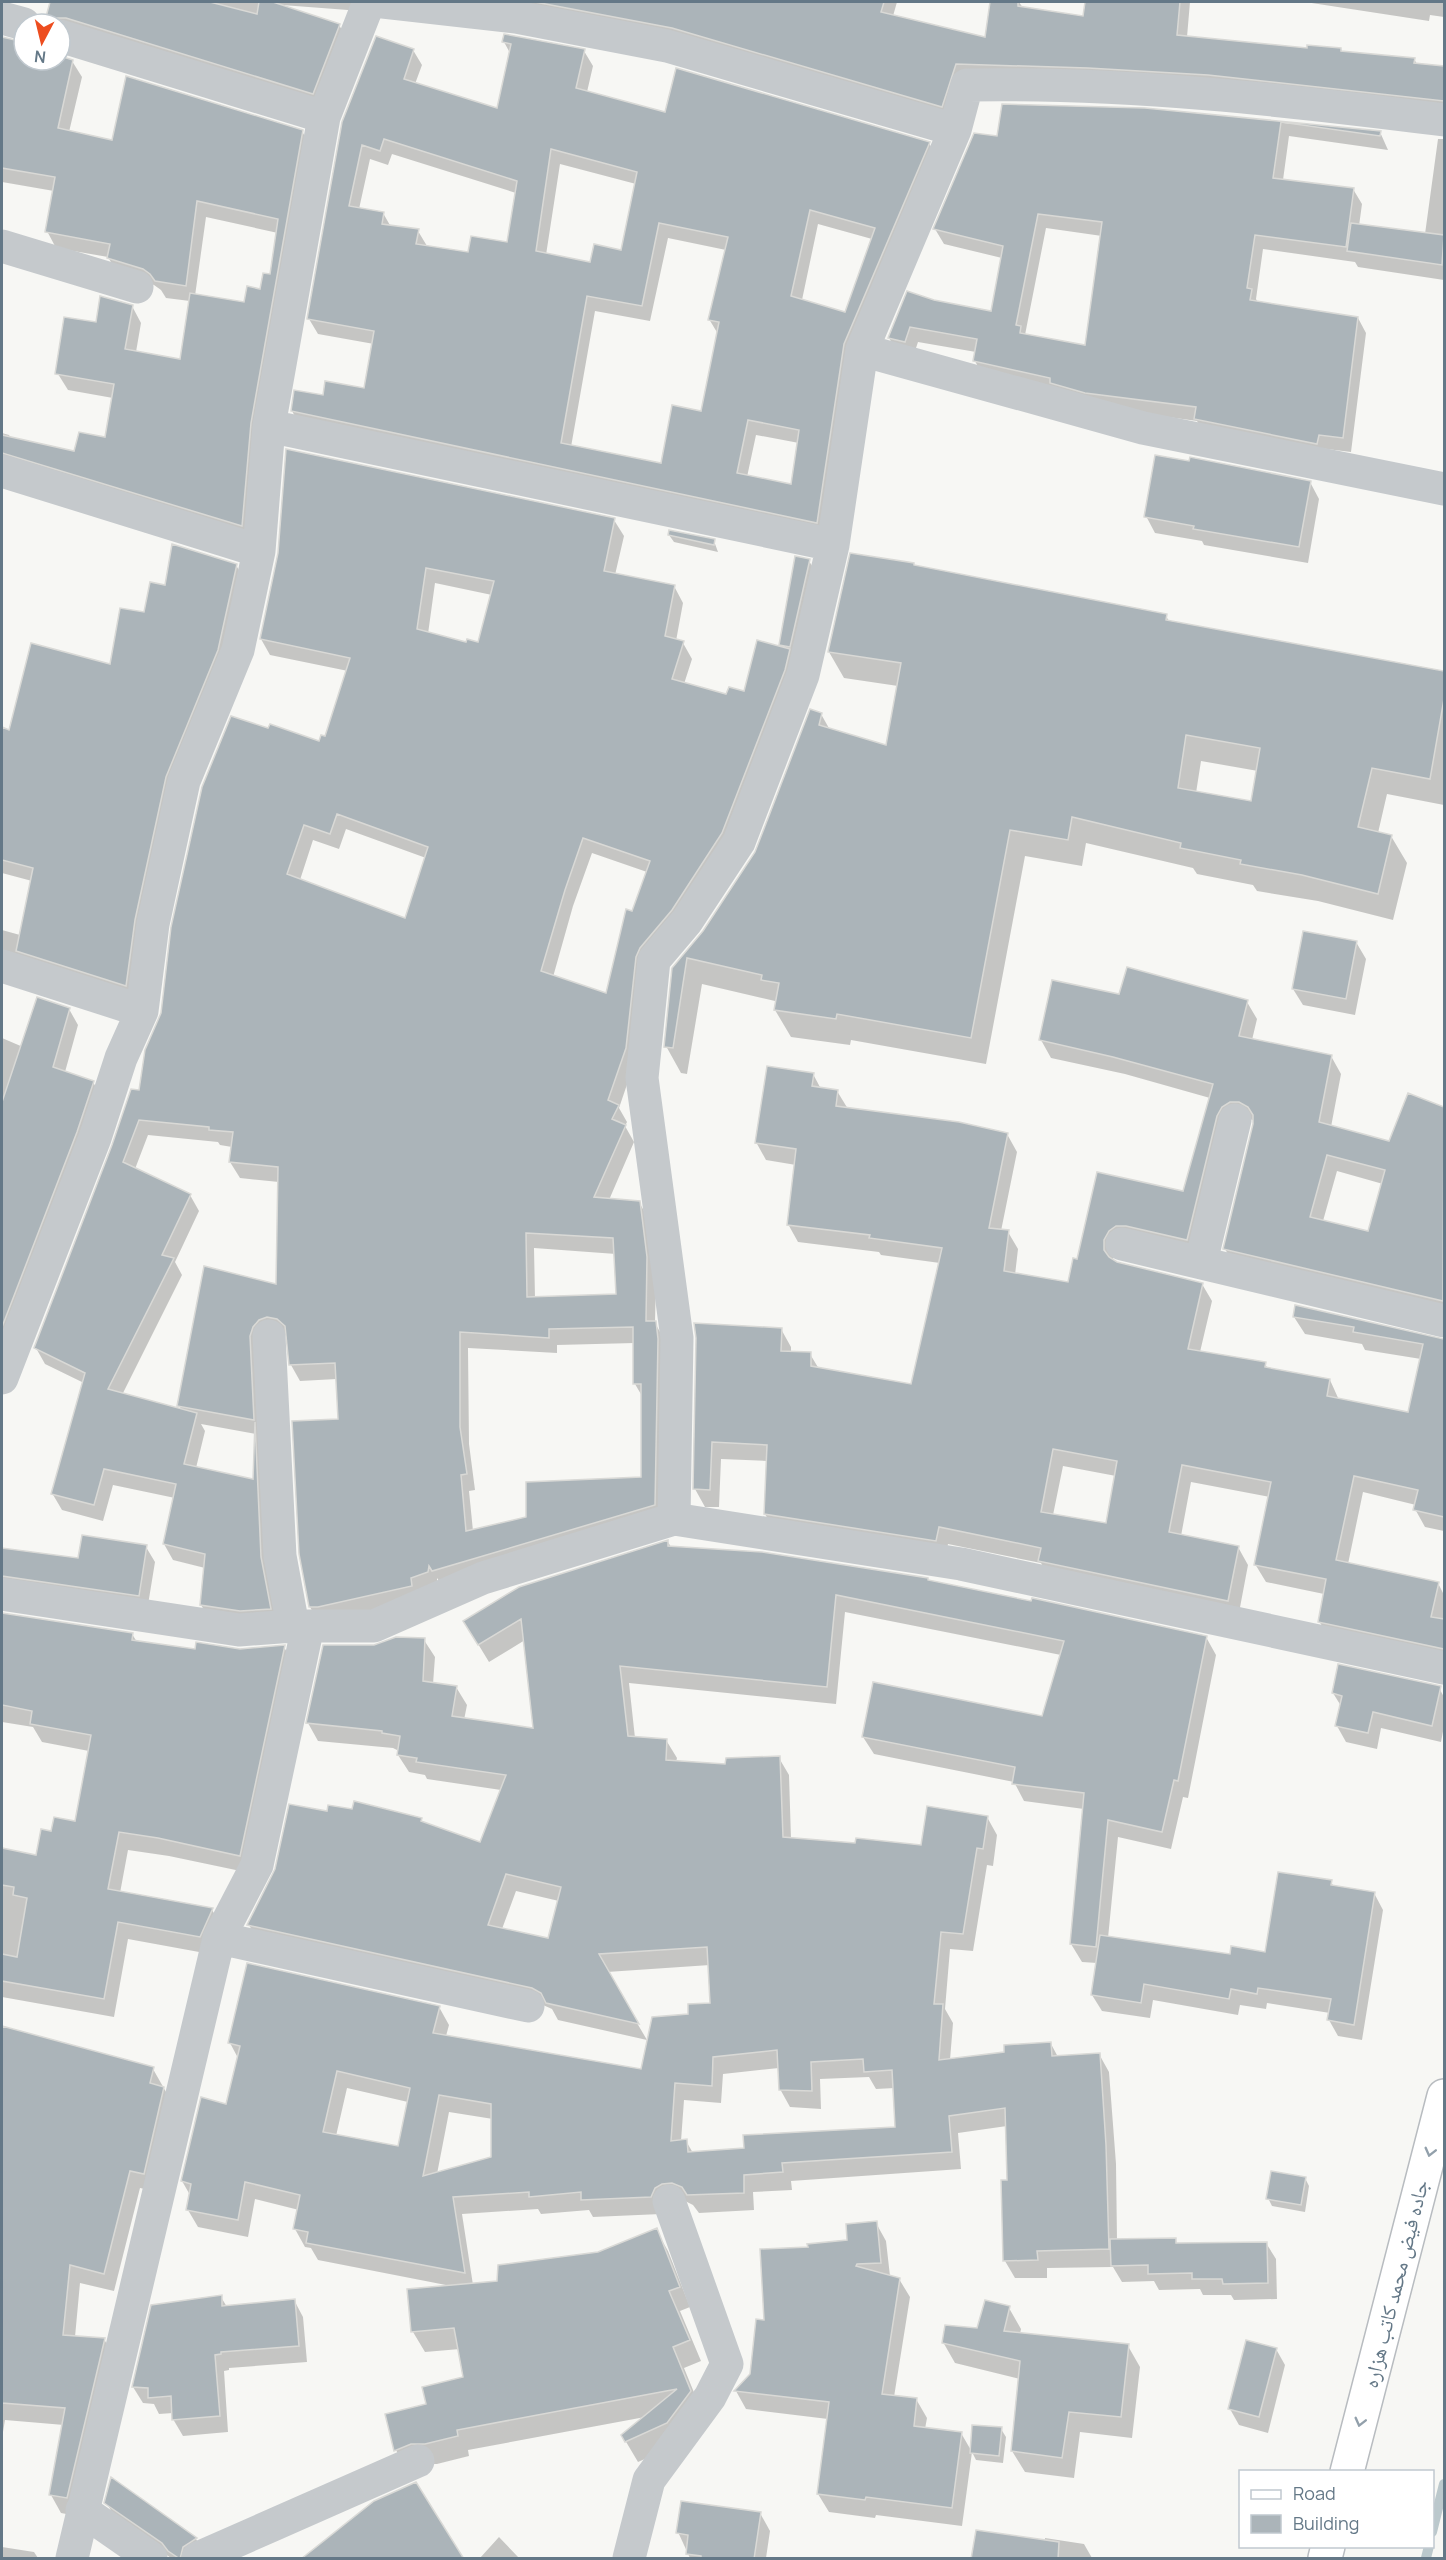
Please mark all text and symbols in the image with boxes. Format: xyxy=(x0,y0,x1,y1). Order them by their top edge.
north arrow xyxy=(12,12,72,72)
text: N xyxy=(33,45,47,69)
one-way arrow xyxy=(1425,2146,1437,2157)
street label: جاده فیض محمد کاتب هزاره xyxy=(1356,2177,1434,2391)
one-way arrow xyxy=(1355,2417,1368,2427)
legend xyxy=(1239,2470,1434,2548)
text: Road xyxy=(1293,2481,1336,2505)
text: Building xyxy=(1293,2511,1359,2535)

